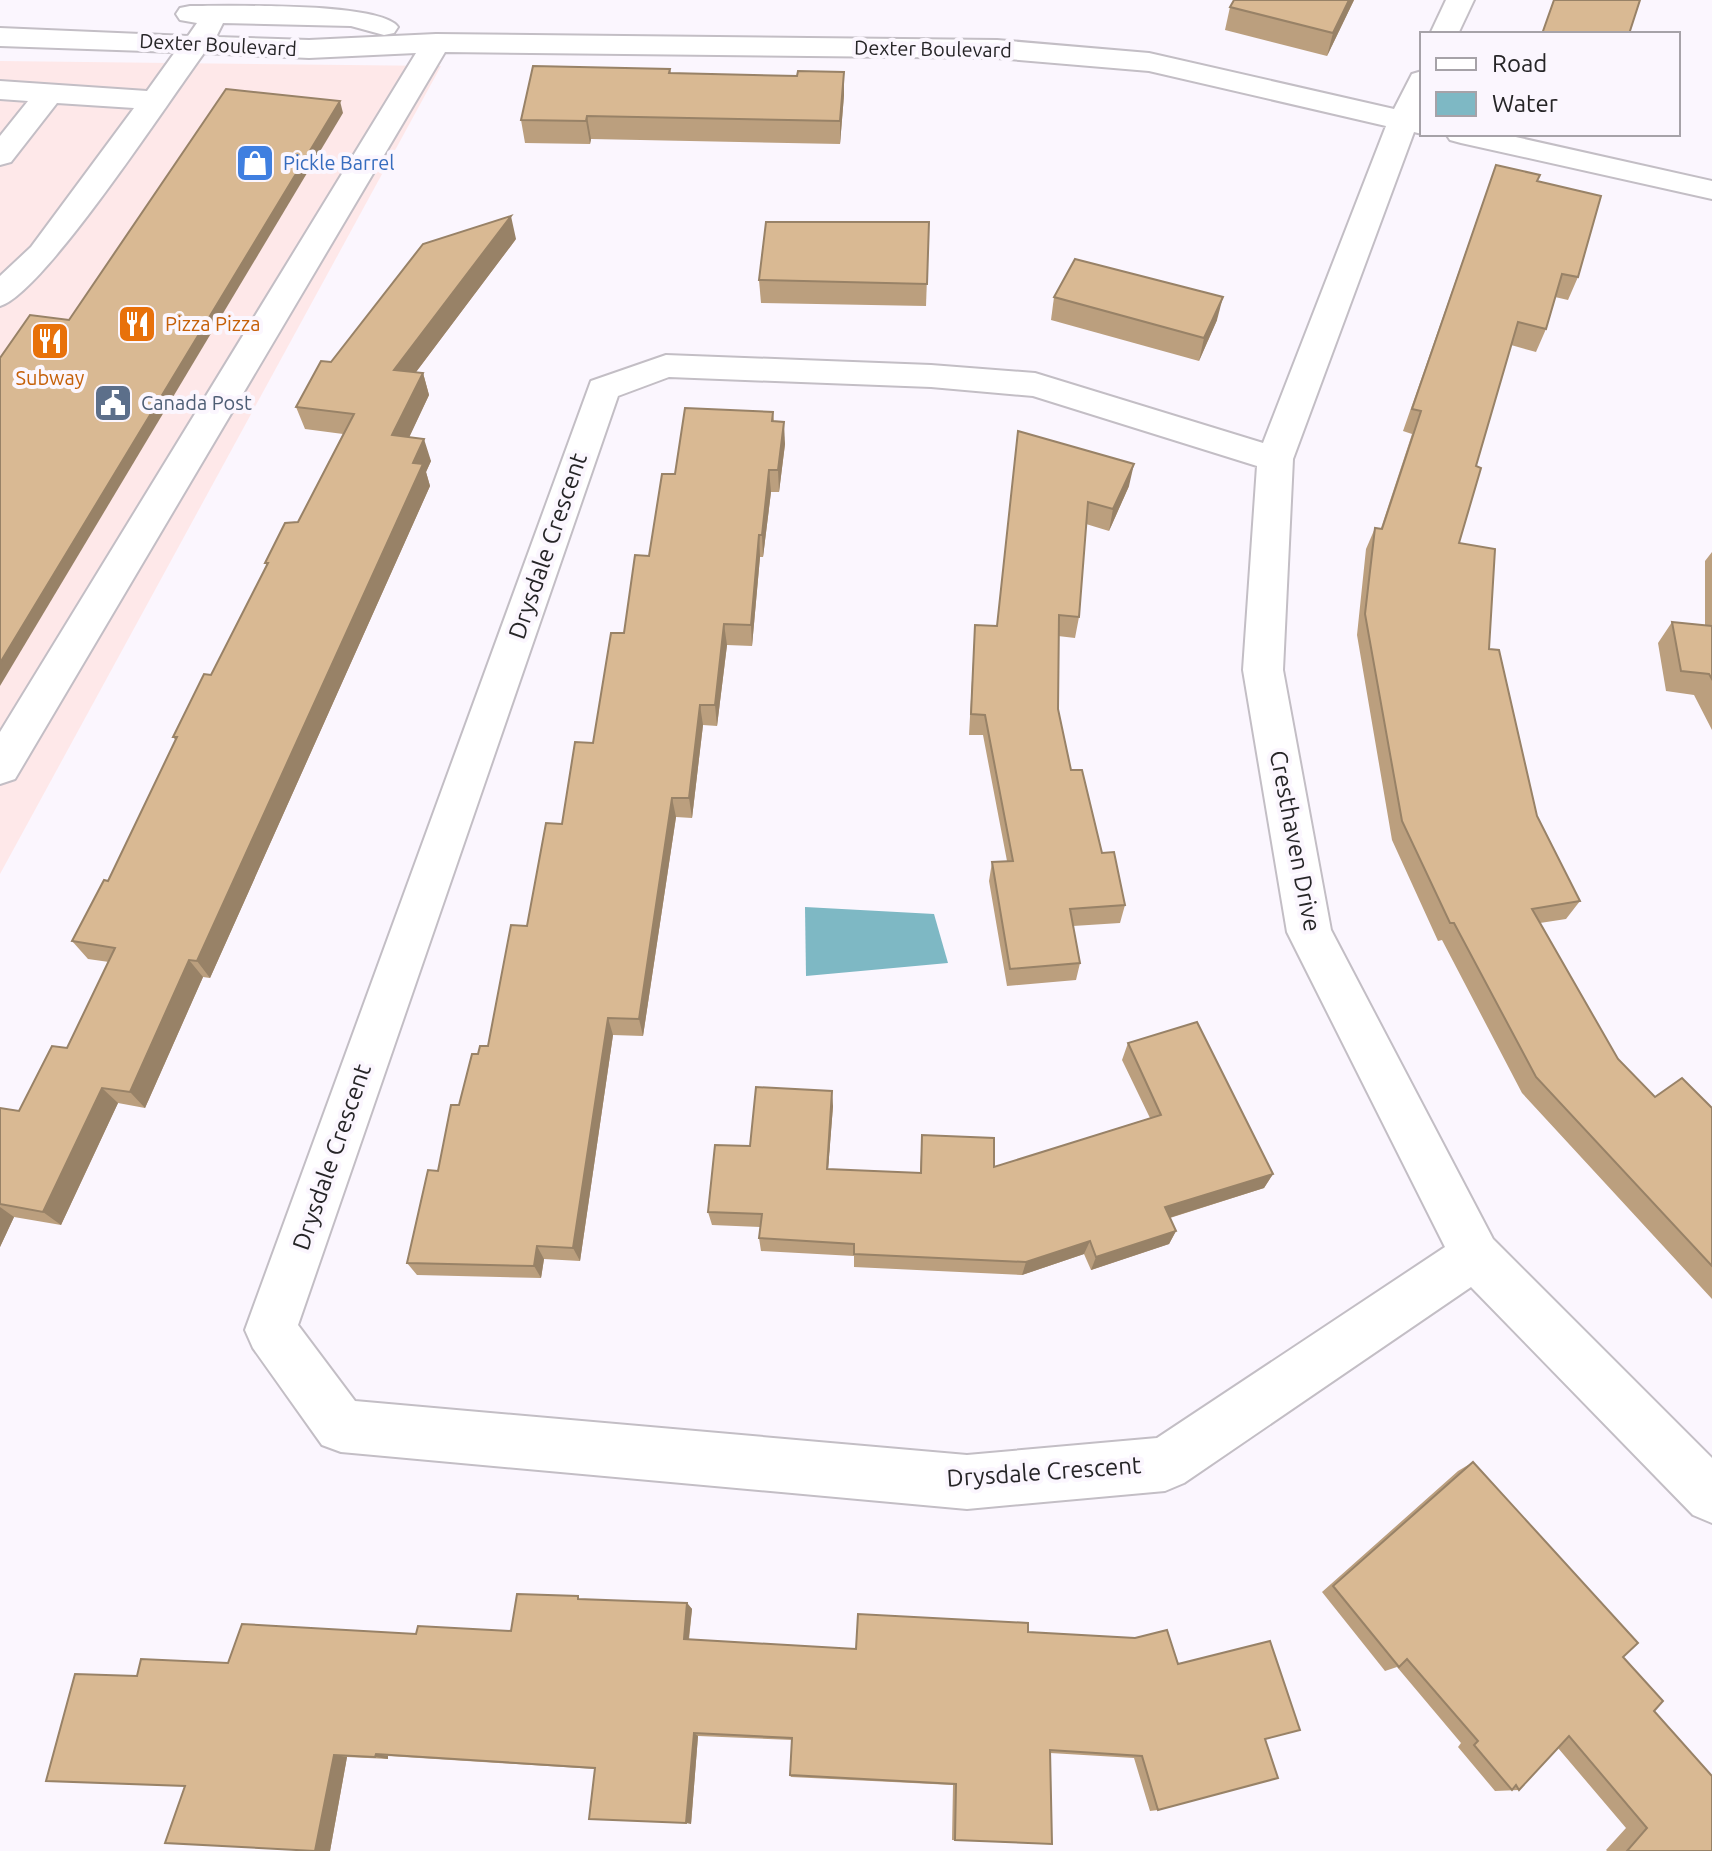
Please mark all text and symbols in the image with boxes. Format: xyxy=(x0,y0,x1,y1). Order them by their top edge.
street label: Dexter Boulevard xyxy=(139,29,297,60)
legend xyxy=(1420,32,1680,136)
street label: Dexter Boulevard xyxy=(854,36,1012,61)
text: Road xyxy=(1492,50,1547,77)
text: Water xyxy=(1492,90,1558,117)
shop icon: Pickle Barrel xyxy=(234,142,276,184)
place label: Pickle Barrel xyxy=(283,151,394,174)
restaurant icon: Pizza Pizza xyxy=(116,303,158,345)
place label: Pizza Pizza xyxy=(165,312,261,335)
restaurant icon: Subway xyxy=(29,320,71,362)
place label: Subway xyxy=(16,366,85,389)
public building icon: Canada Post xyxy=(92,382,134,424)
place label: Canada Post xyxy=(141,391,252,414)
street label: Drysdale Crescent xyxy=(503,449,592,642)
street label: Cresthaven Drive xyxy=(1265,748,1326,934)
street label: Drysdale Crescent xyxy=(287,1060,376,1253)
street label: Drysdale Crescent xyxy=(946,1451,1143,1492)

